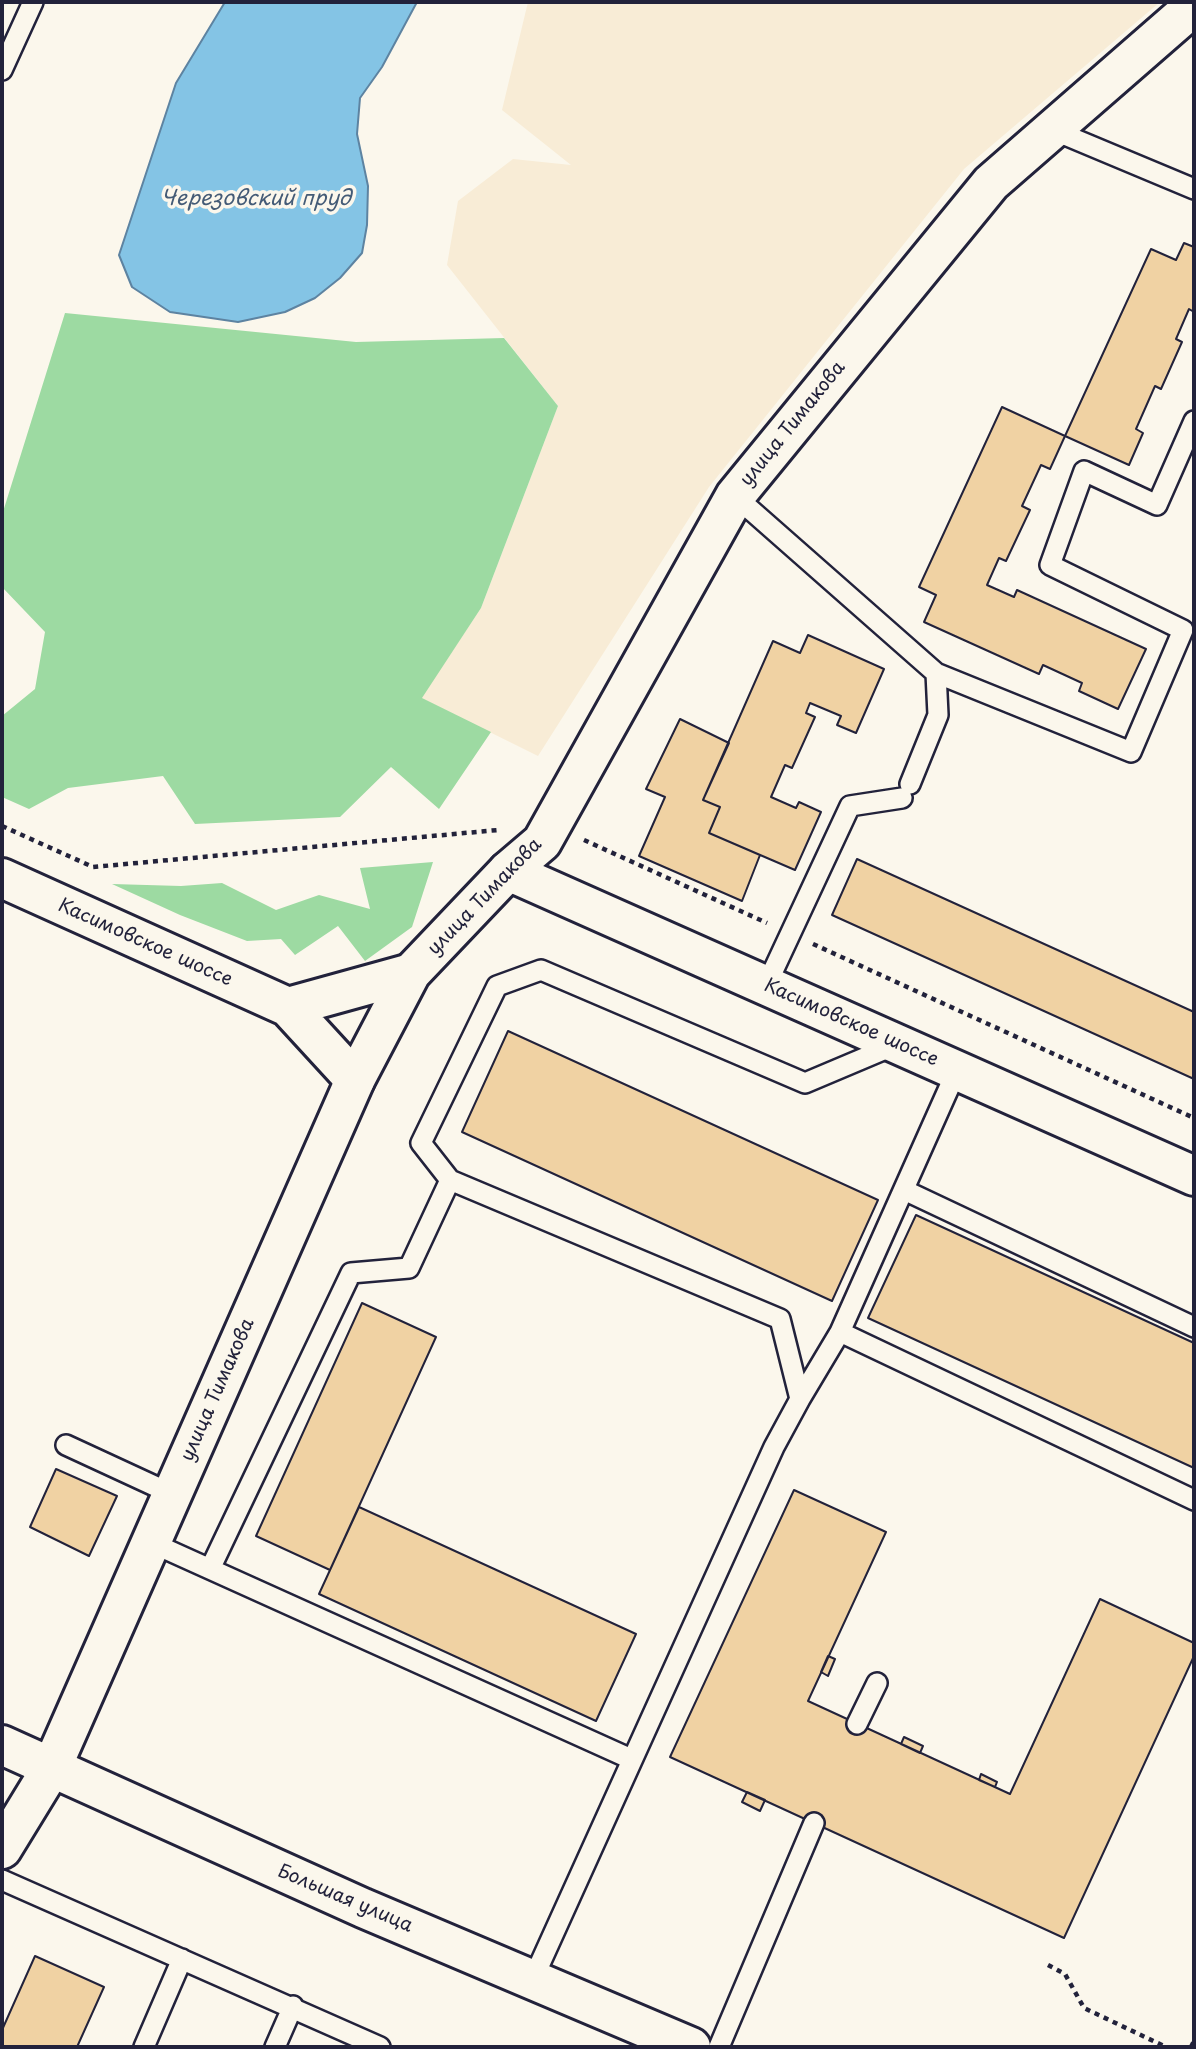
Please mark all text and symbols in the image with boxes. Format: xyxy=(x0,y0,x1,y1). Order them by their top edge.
water label: Черезовский пруд xyxy=(161,186,351,212)
street label: улица Тимакова xyxy=(736,357,850,491)
street label: улица Тимакова xyxy=(423,834,547,960)
street label: Касимовское шоссе xyxy=(54,894,236,992)
street label: Касимовское шоссе xyxy=(760,974,942,1072)
street label: улица Тимакова xyxy=(176,1315,260,1465)
street label: Большая улица xyxy=(274,1860,416,1938)

